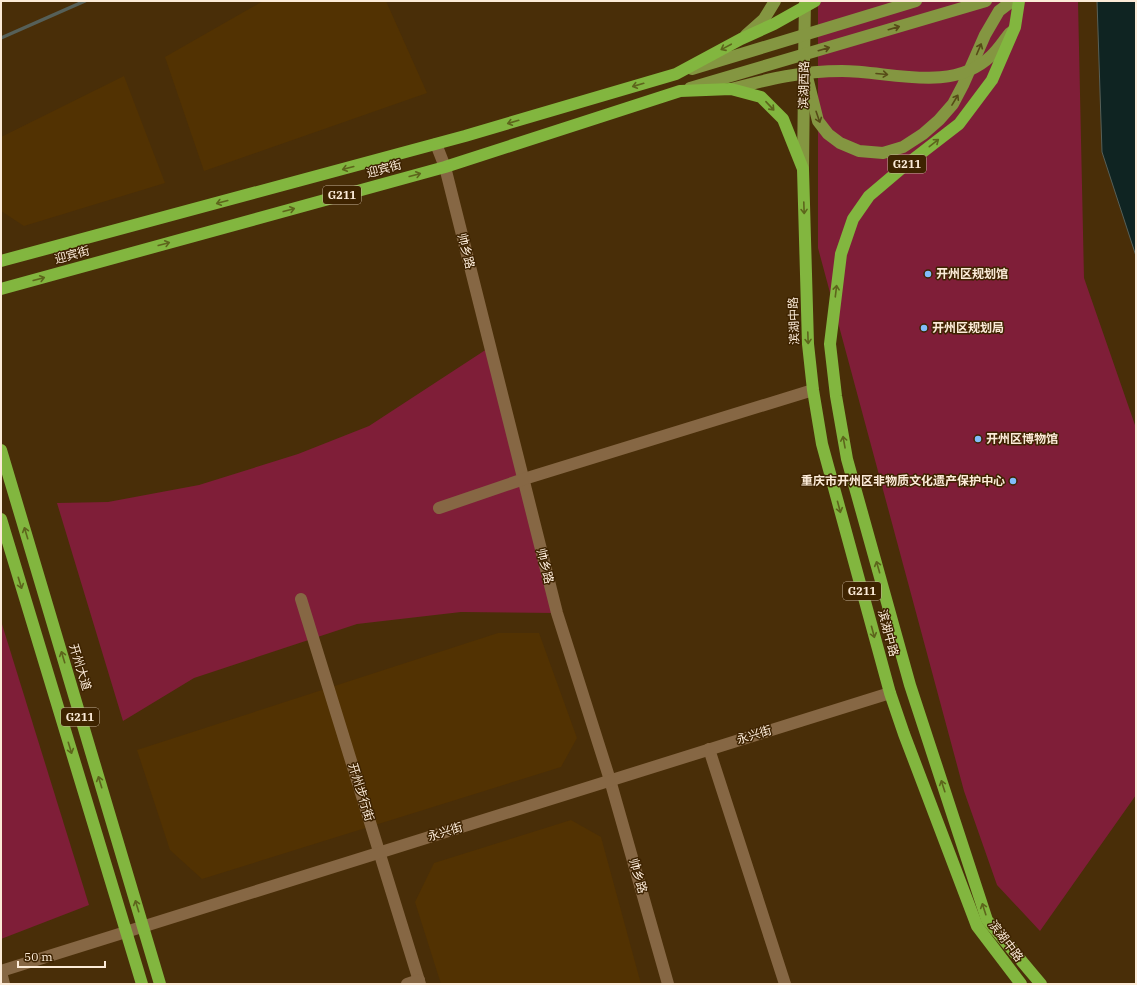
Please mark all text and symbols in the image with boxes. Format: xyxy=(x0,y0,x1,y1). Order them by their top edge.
one-way arrow xyxy=(888,24,901,31)
one-way arrow xyxy=(720,44,732,51)
one-way arrow xyxy=(975,44,983,56)
one-way arrow xyxy=(817,45,830,52)
street label: 滨湖西路 xyxy=(796,61,811,109)
one-way arrow xyxy=(875,71,888,78)
one-way arrow xyxy=(632,82,645,89)
one-way arrow xyxy=(951,94,959,106)
one-way arrow xyxy=(765,101,775,111)
one-way arrow xyxy=(814,110,822,122)
one-way arrow xyxy=(507,119,520,126)
one-way arrow xyxy=(928,139,939,148)
road number: G211 xyxy=(888,155,926,173)
street label: 迎宾街 xyxy=(365,157,403,180)
one-way arrow xyxy=(342,164,355,172)
one-way arrow xyxy=(408,171,421,178)
road number: G211 xyxy=(323,186,361,204)
one-way arrow xyxy=(216,198,229,206)
one-way arrow xyxy=(801,201,808,214)
one-way arrow xyxy=(283,205,296,213)
street label: 帅乡路 xyxy=(455,232,478,270)
one-way arrow xyxy=(157,240,170,247)
street label: 迎宾街 xyxy=(53,243,91,266)
place label: 开州区规划馆 xyxy=(936,266,1008,281)
marker: 开州区规划馆 xyxy=(923,269,933,279)
one-way arrow xyxy=(32,274,45,282)
one-way arrow xyxy=(832,285,840,298)
street label: 滨湖中路 xyxy=(785,297,802,345)
place label: 开州区规划局 xyxy=(932,320,1004,335)
marker: 开州区规划局 xyxy=(919,323,929,333)
one-way arrow xyxy=(805,331,812,344)
place label: 开州区博物馆 xyxy=(986,431,1058,446)
marker: 开州区博物馆 xyxy=(973,434,983,444)
one-way arrow xyxy=(840,436,848,449)
place label: 重庆市开州区非物质文化遗产保护中心 xyxy=(801,473,1005,488)
marker: 重庆市开州区非物质文化遗产保护中心 xyxy=(1008,476,1018,486)
one-way arrow xyxy=(836,500,843,513)
one-way arrow xyxy=(22,526,29,539)
street label: 帅乡路 xyxy=(534,547,557,585)
one-way arrow xyxy=(874,561,881,574)
one-way arrow xyxy=(17,577,24,590)
road number: G211 xyxy=(843,582,881,600)
street label: 滨湖中路 xyxy=(875,608,902,658)
one-way arrow xyxy=(870,626,877,639)
street label: 开州大道 xyxy=(66,642,95,692)
one-way arrow xyxy=(59,651,66,664)
road number: G211 xyxy=(61,708,99,726)
street label: 永兴街 xyxy=(734,722,773,747)
one-way arrow xyxy=(67,741,74,754)
street label: 开州步行街 xyxy=(346,761,377,823)
one-way arrow xyxy=(96,776,103,789)
one-way arrow xyxy=(938,780,946,792)
street label: 永兴街 xyxy=(425,819,464,844)
street label: 帅乡路 xyxy=(626,856,651,895)
one-way arrow xyxy=(133,900,140,913)
one-way arrow xyxy=(979,903,987,915)
street label: 滨湖中路 xyxy=(986,917,1027,964)
scale bar xyxy=(18,943,105,969)
text: 50 m xyxy=(24,949,53,964)

